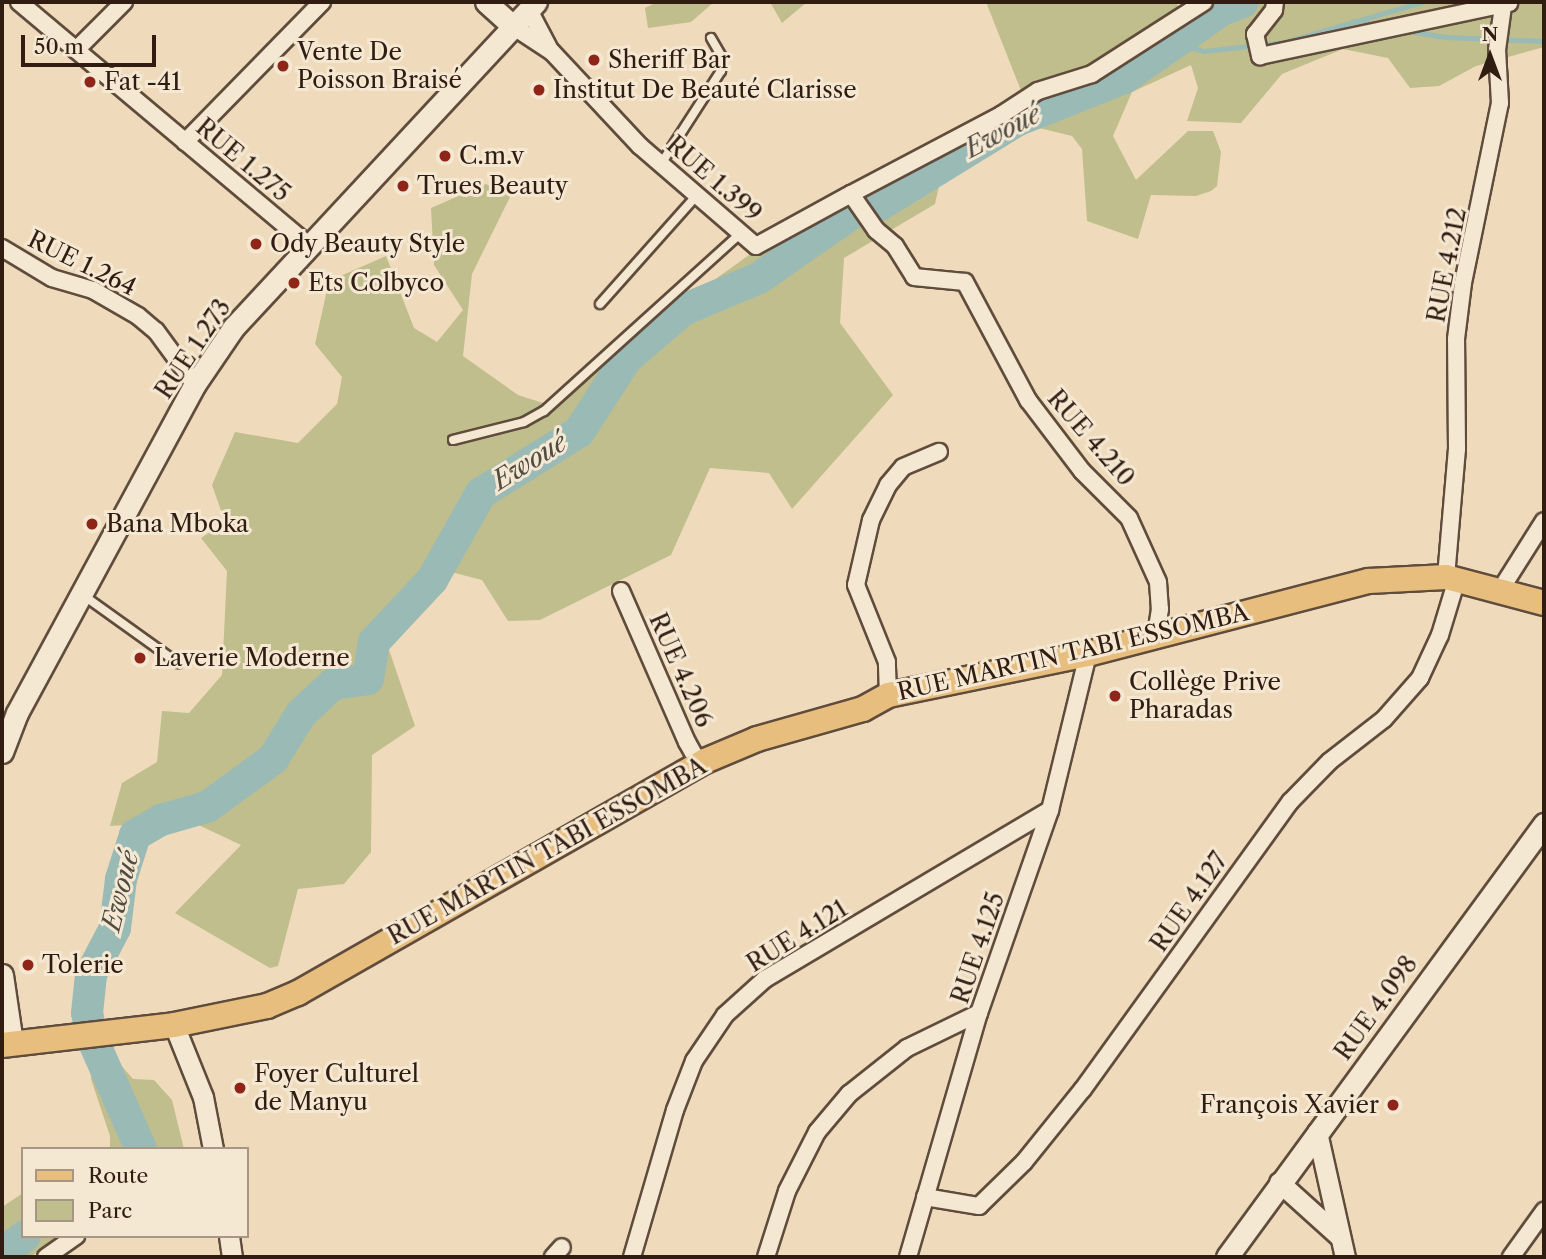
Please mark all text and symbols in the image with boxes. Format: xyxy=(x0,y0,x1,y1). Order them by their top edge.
scale bar xyxy=(24,21,159,65)
north arrow xyxy=(1455,21,1525,91)
text: N xyxy=(1482,23,1498,46)
text: 50 m xyxy=(34,34,84,59)
place label: Vente De Poisson Braisé xyxy=(297,38,462,94)
place label: Sheriff Bar xyxy=(608,46,731,74)
marker: Sheriff Bar xyxy=(586,52,602,68)
marker: Vente De Poisson Braisé xyxy=(275,58,291,74)
place label: Fat -41 xyxy=(104,68,181,96)
marker: Fat -41 xyxy=(82,74,98,90)
place label: Institut De Beauté Clarisse xyxy=(553,76,857,104)
marker: Institut De Beauté Clarisse xyxy=(531,82,547,98)
water label: Ewoué xyxy=(960,99,1046,165)
street label: RUE 1.275 xyxy=(190,112,296,208)
street label: RUE 1.399 xyxy=(661,130,767,228)
place label: C.m.v xyxy=(459,142,524,170)
marker: C.m.v xyxy=(437,148,453,164)
place label: Trues Beauty xyxy=(417,172,568,200)
marker: Trues Beauty xyxy=(395,178,411,194)
street label: RUE 4.212 xyxy=(1422,205,1472,325)
street label: RUE 1.264 xyxy=(23,224,141,302)
place label: Ody Beauty Style xyxy=(270,230,467,258)
marker: Ody Beauty Style xyxy=(248,236,264,252)
place label: Ets Colbyco xyxy=(308,269,444,297)
marker: Ets Colbyco xyxy=(286,275,302,291)
street label: RUE 1.273 xyxy=(149,294,237,404)
street label: RUE 4.210 xyxy=(1041,384,1141,492)
water label: Ewoué xyxy=(487,427,573,497)
place label: Bana Mboka xyxy=(106,510,249,538)
marker: Bana Mboka xyxy=(84,516,100,532)
street label: RUE MARTIN TABI ESSOMBA xyxy=(894,597,1252,707)
street label: RUE 4.206 xyxy=(643,608,719,732)
place label: Laverie Moderne xyxy=(154,644,350,672)
marker: Laverie Moderne xyxy=(132,650,148,666)
place label: Collège Prive Pharadas xyxy=(1129,668,1281,724)
marker: Collège Prive Pharadas xyxy=(1107,688,1123,704)
street label: RUE MARTIN TABI ESSOMBA xyxy=(382,751,712,951)
street label: RUE 4.127 xyxy=(1144,847,1234,957)
water label: Ewoué xyxy=(96,848,146,934)
street label: RUE 4.125 xyxy=(946,889,1010,1007)
street label: RUE 4.121 xyxy=(742,894,852,978)
street label: RUE 4.098 xyxy=(1329,950,1423,1066)
place label: Tolerie xyxy=(42,951,124,979)
marker: Tolerie xyxy=(20,957,36,973)
place label: Foyer Culturel de Manyu xyxy=(254,1060,419,1116)
marker: Foyer Culturel de Manyu xyxy=(232,1080,248,1096)
place label: François Xavier xyxy=(1199,1091,1379,1119)
marker: François Xavier xyxy=(1385,1097,1401,1113)
legend xyxy=(21,1147,248,1238)
text: Route xyxy=(88,1163,148,1188)
text: Parc xyxy=(88,1198,132,1223)

